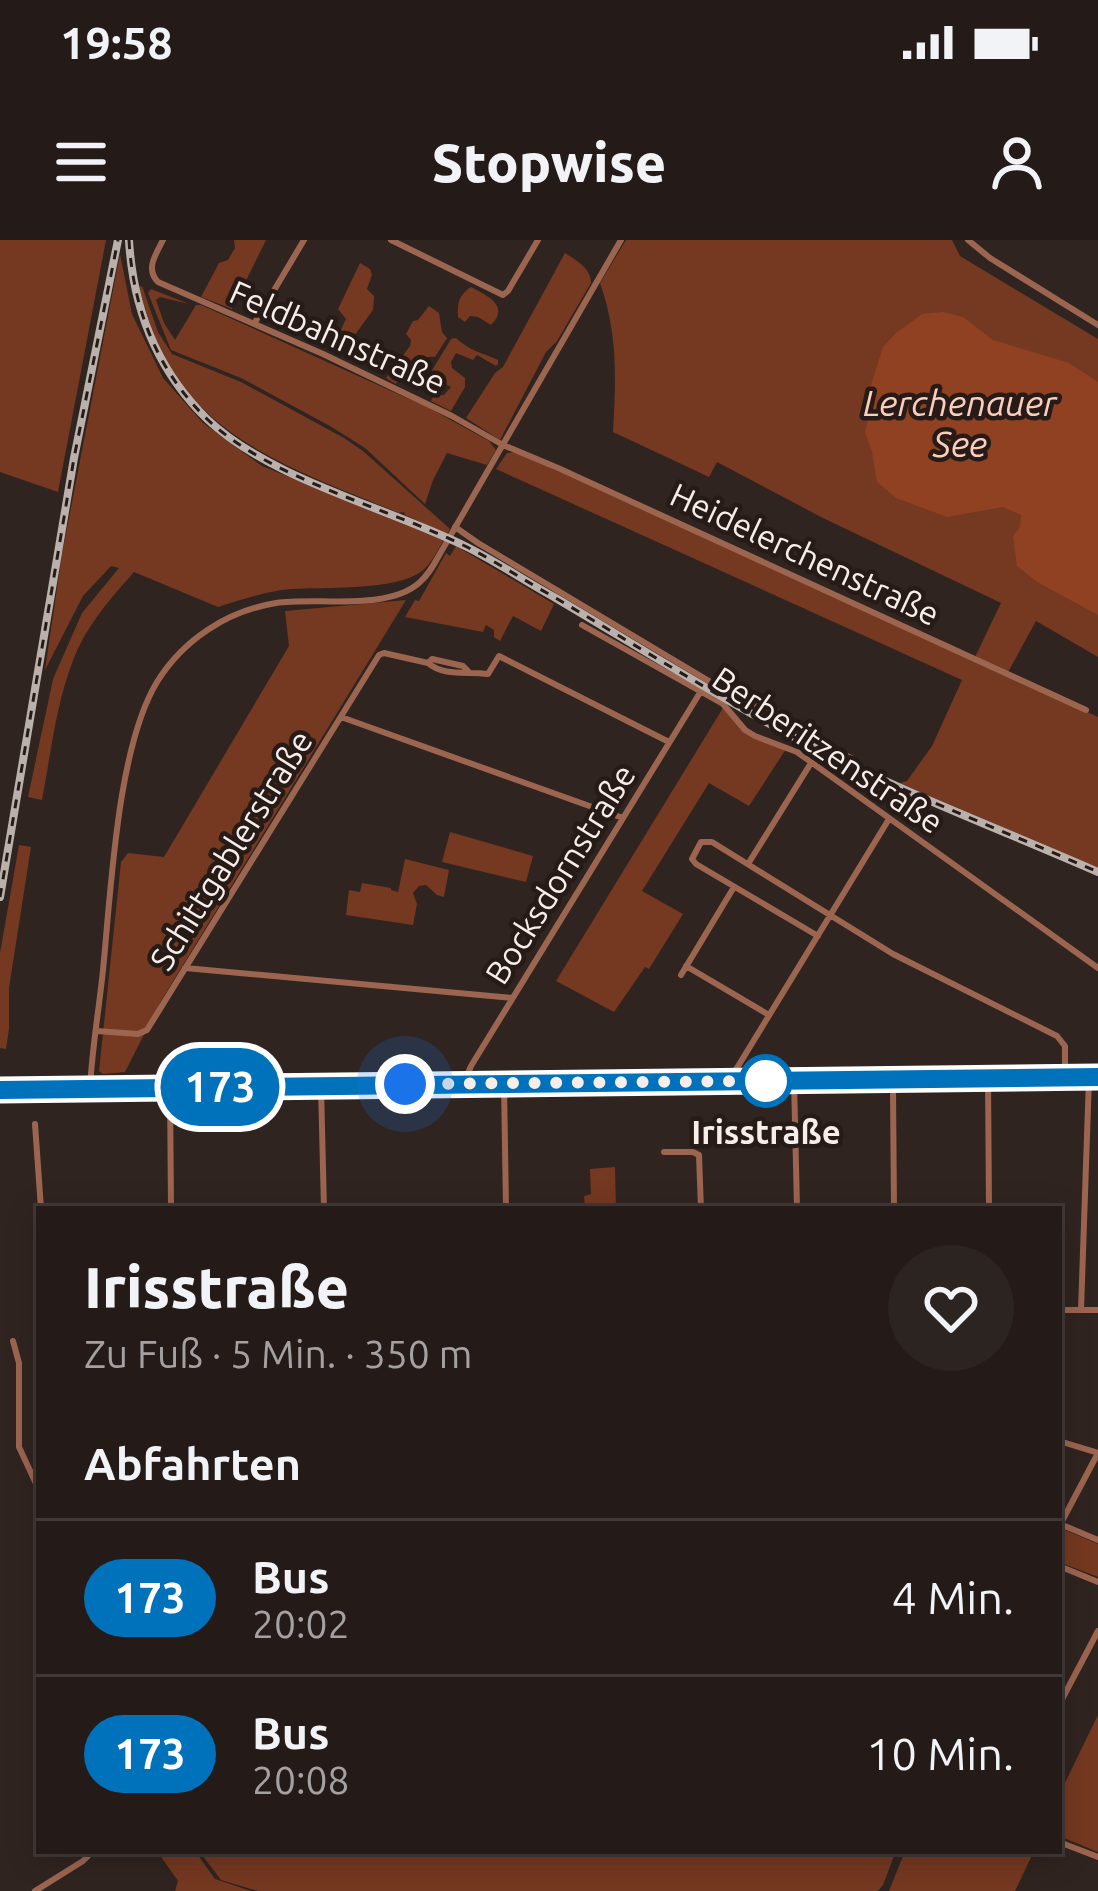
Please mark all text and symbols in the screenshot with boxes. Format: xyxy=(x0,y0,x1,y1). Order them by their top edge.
text: 19:58 xyxy=(60,17,173,68)
icon: menu xyxy=(48,129,114,195)
icon: person xyxy=(984,129,1050,195)
text: Stopwise xyxy=(432,132,666,192)
street label: Feldbahnstraße xyxy=(225,272,452,401)
water label: Lerchenauer See xyxy=(863,382,1058,464)
street label: Heidelerchenstraße xyxy=(665,475,945,632)
street label: Berberitzenstraße xyxy=(706,659,950,840)
street label: Schittgablerstraße xyxy=(142,723,319,976)
street label: Bocksdornstraße xyxy=(477,757,642,990)
line badge: 173 xyxy=(151,1048,289,1126)
your location xyxy=(375,1054,435,1114)
marker: Irisstraße xyxy=(741,1056,791,1106)
text: 173 xyxy=(184,1063,256,1110)
place label: Irisstraße xyxy=(691,1113,841,1150)
button: heart xyxy=(888,1245,1014,1371)
text: Irisstraße xyxy=(84,1255,349,1319)
text: Zu Fuß · 5 Min. · 350 m xyxy=(84,1332,472,1375)
text: Abfahrten xyxy=(84,1438,301,1489)
text: Bus xyxy=(252,1551,329,1602)
text: 4 Min. xyxy=(892,1572,1014,1623)
text: 173 xyxy=(114,1574,186,1621)
text: 20:02 xyxy=(252,1602,350,1645)
text: Bus xyxy=(252,1707,329,1758)
text: 10 Min. xyxy=(866,1728,1014,1779)
text: 173 xyxy=(114,1730,186,1777)
text: 20:08 xyxy=(252,1758,350,1801)

